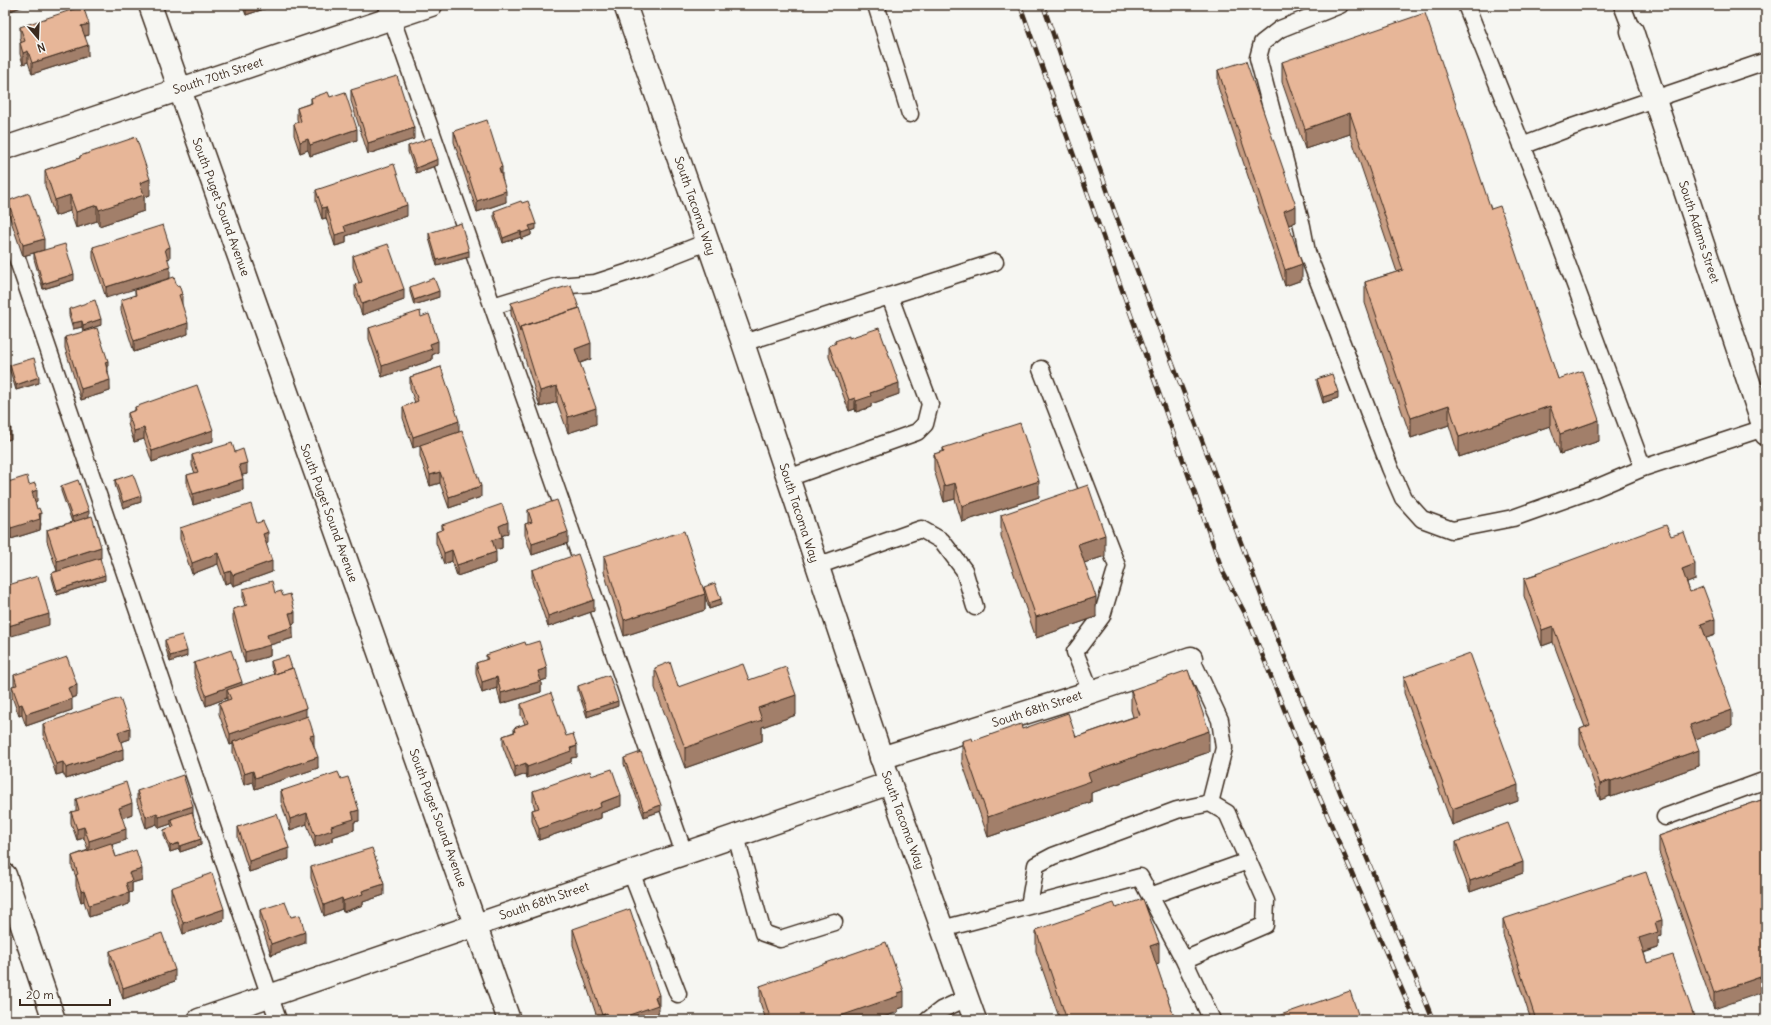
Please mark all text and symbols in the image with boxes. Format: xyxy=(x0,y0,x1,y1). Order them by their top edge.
north arrow xyxy=(18,18,58,58)
text: N xyxy=(35,40,47,55)
street label: South 70th Street xyxy=(171,54,265,97)
street label: South Puget Sound Avenue xyxy=(189,136,253,278)
street label: South Tacoma Way xyxy=(672,154,719,257)
street label: South Adams Street xyxy=(1676,179,1723,285)
street label: South Puget Sound Avenue xyxy=(297,442,361,584)
street label: South Tacoma Way xyxy=(776,461,823,564)
street label: South 68th Street xyxy=(990,687,1084,730)
street label: South Puget Sound Avenue xyxy=(406,747,470,889)
street label: South Tacoma Way xyxy=(879,769,928,871)
street label: South 68th Street xyxy=(497,878,591,923)
scale bar xyxy=(20,981,110,1007)
text: 20 m xyxy=(26,987,54,1002)

